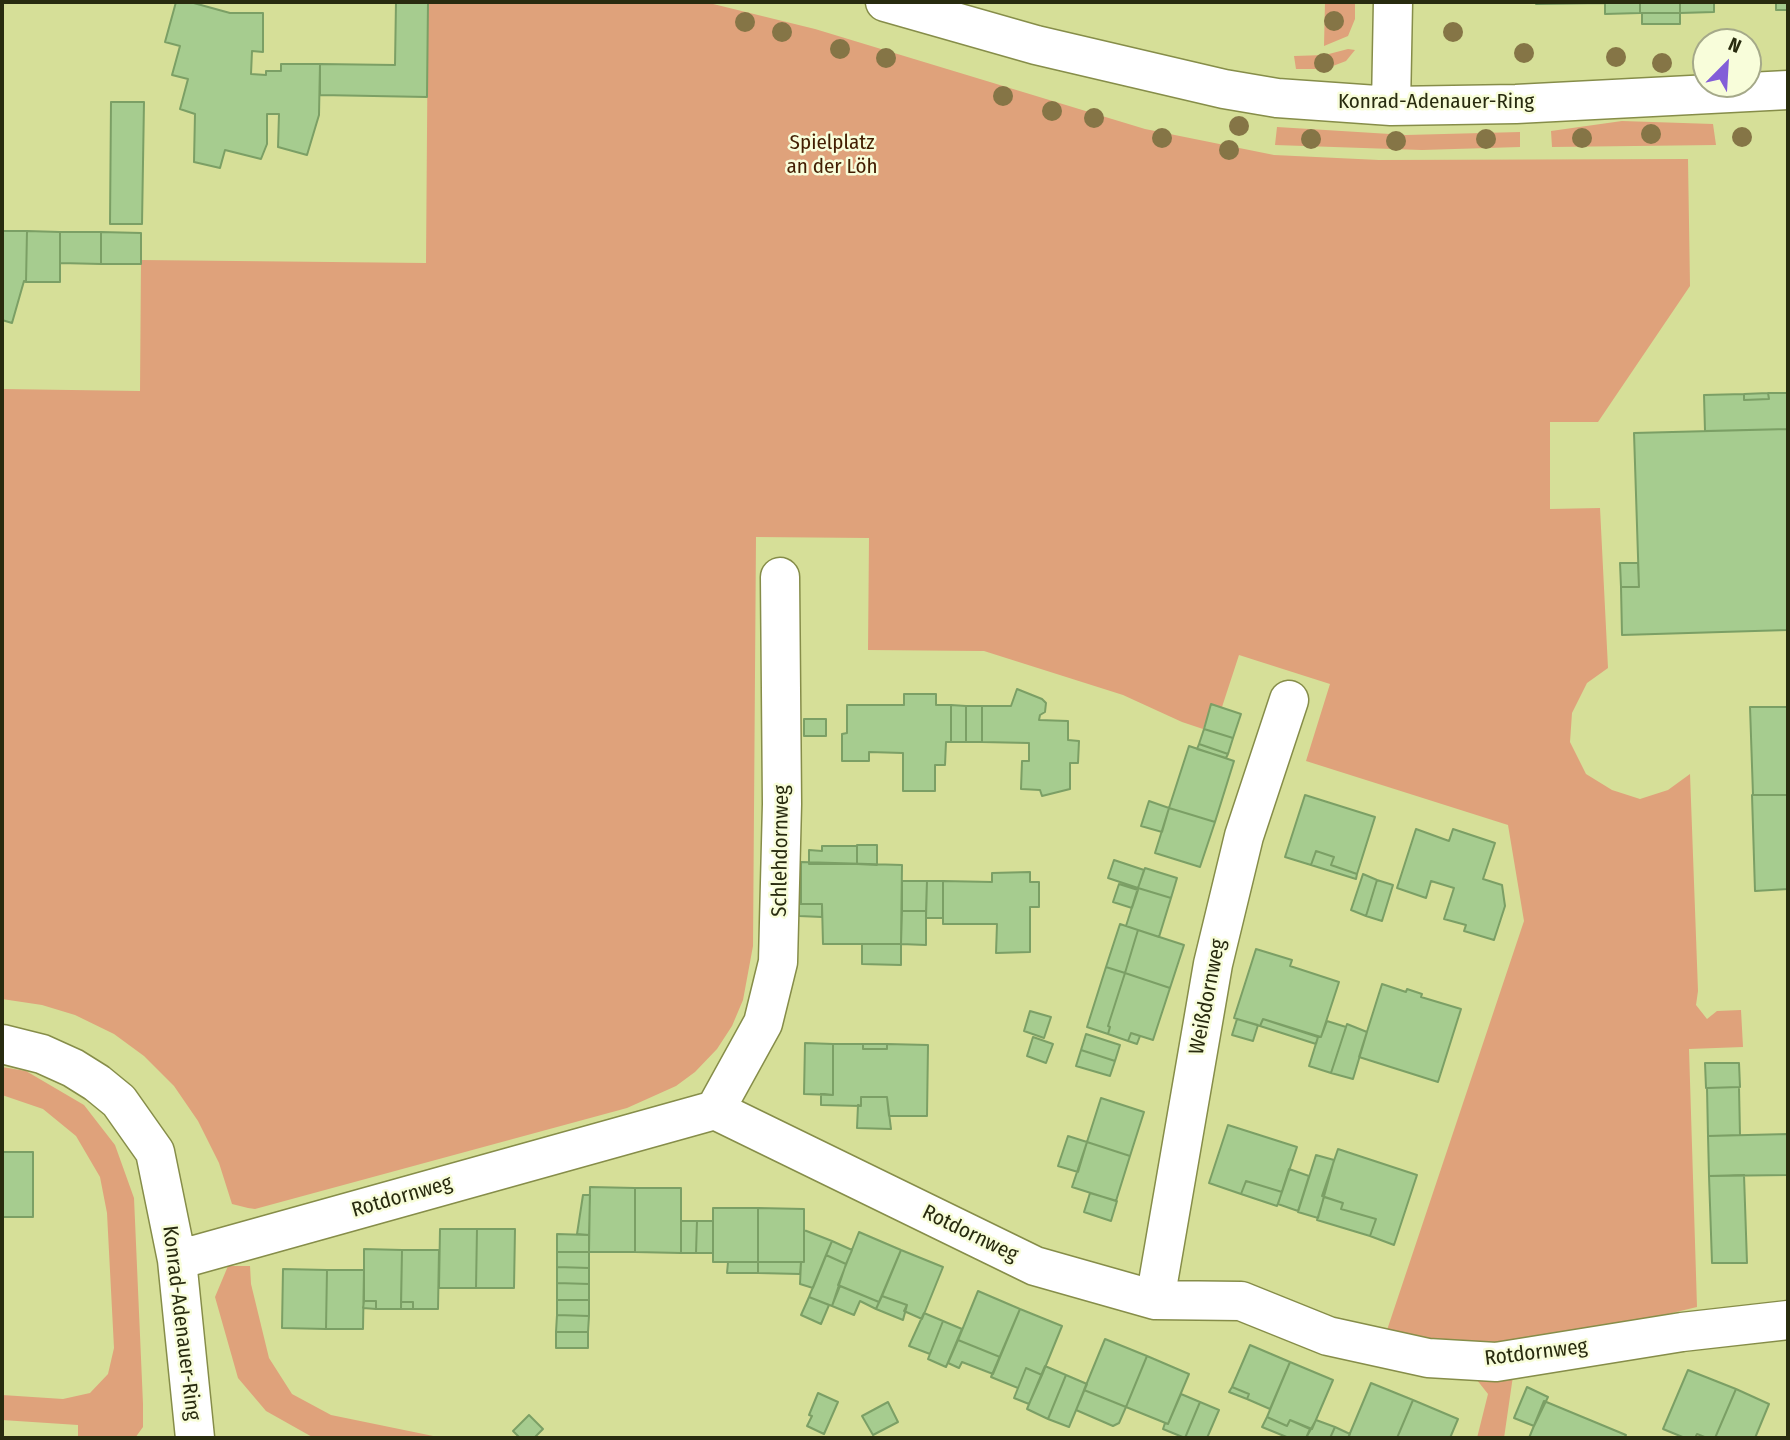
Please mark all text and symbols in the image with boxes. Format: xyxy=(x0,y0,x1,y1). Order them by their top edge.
north arrow xyxy=(1692,28,1762,98)
text: N xyxy=(1725,32,1745,58)
street label: Konrad-Adenauer-Ring xyxy=(1338,89,1534,115)
park label: Spielplatz an der Löh xyxy=(786,130,878,180)
street label: Schlehdornweg xyxy=(767,785,795,917)
street label: Weißdornweg xyxy=(1184,937,1232,1057)
street label: Rotdornweg xyxy=(349,1171,455,1223)
street label: Rotdornweg xyxy=(918,1200,1022,1268)
street label: Konrad-Adenauer-Ring xyxy=(157,1224,205,1422)
street label: Rotdornweg xyxy=(1483,1334,1589,1372)

